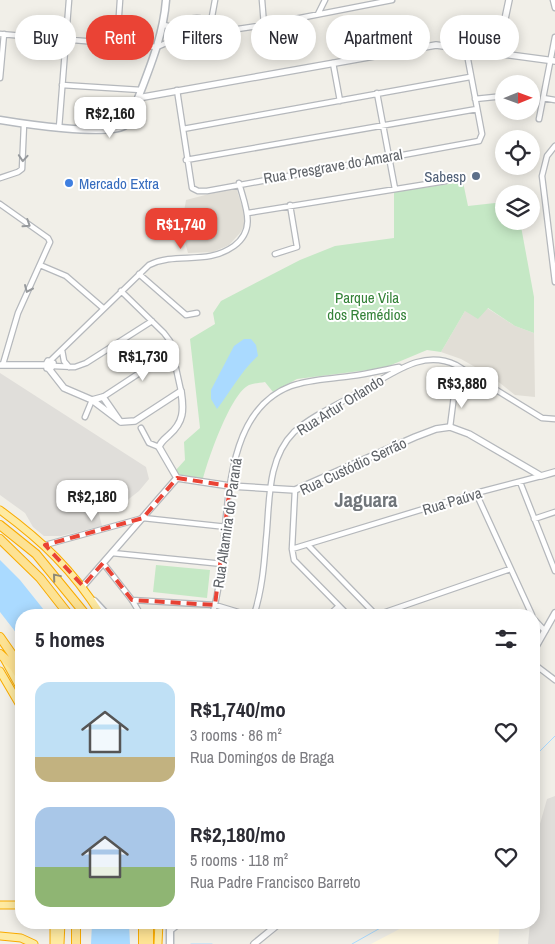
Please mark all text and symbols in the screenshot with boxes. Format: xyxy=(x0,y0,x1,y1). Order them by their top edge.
chip: Buy xyxy=(15,15,76,60)
chip: Rent xyxy=(86,15,154,60)
chip: Filters xyxy=(164,15,241,60)
chip: New xyxy=(251,15,316,60)
chip: Apartment xyxy=(326,15,430,60)
chip: House xyxy=(440,15,519,60)
north arrow xyxy=(495,75,540,120)
map controls xyxy=(495,75,540,230)
pin: R$2,160 xyxy=(64,96,156,139)
text: R$2,160 xyxy=(85,102,135,124)
button: locate xyxy=(495,130,540,175)
street label: Rua Presgrave do Amaral xyxy=(262,143,404,189)
one-way arrow xyxy=(17,155,28,163)
place label: Sabesp xyxy=(424,166,466,187)
marker: Sabesp xyxy=(470,170,482,182)
place label: Mercado Extra xyxy=(79,173,159,194)
marker: Mercado Extra xyxy=(63,177,75,189)
button: layers xyxy=(495,185,540,230)
pin: R$1,740 xyxy=(135,208,227,250)
text: R$1,740 xyxy=(156,213,206,235)
one-way arrow xyxy=(21,218,30,227)
one-way arrow xyxy=(24,284,35,293)
park label: Parque Vila dos Remédios xyxy=(327,287,407,325)
pin: R$1,730 xyxy=(97,340,189,382)
text: R$1,730 xyxy=(118,345,168,367)
pin: R$3,880 xyxy=(416,366,508,409)
street label: Rua Artur Orlando xyxy=(292,370,388,440)
text: R$3,880 xyxy=(437,372,487,394)
street label: Rua Custódio Serrão xyxy=(296,432,410,500)
street label: Rua Altamira do Paraná xyxy=(207,456,247,589)
pin: R$2,180 xyxy=(46,480,138,522)
street label: Rua Paúva xyxy=(420,482,484,520)
text: R$2,180 xyxy=(67,485,117,507)
district label: Jaguara xyxy=(335,486,397,513)
one-way arrow xyxy=(53,573,62,582)
text: 5 homes xyxy=(35,625,105,654)
icon: filters xyxy=(492,625,520,653)
text: R$1,740/mo xyxy=(190,695,286,724)
icon: home xyxy=(75,702,135,762)
icon: heart xyxy=(492,718,520,746)
text: 3 rooms · 86 m² xyxy=(190,724,282,746)
text: Rua Domingos de Braga xyxy=(190,746,334,768)
text: R$2,180/mo xyxy=(190,820,286,849)
icon: home xyxy=(75,827,135,887)
icon: heart xyxy=(492,843,520,871)
text: 5 rooms · 118 m² xyxy=(190,849,288,871)
text: Rua Padre Francisco Barreto xyxy=(190,871,361,893)

